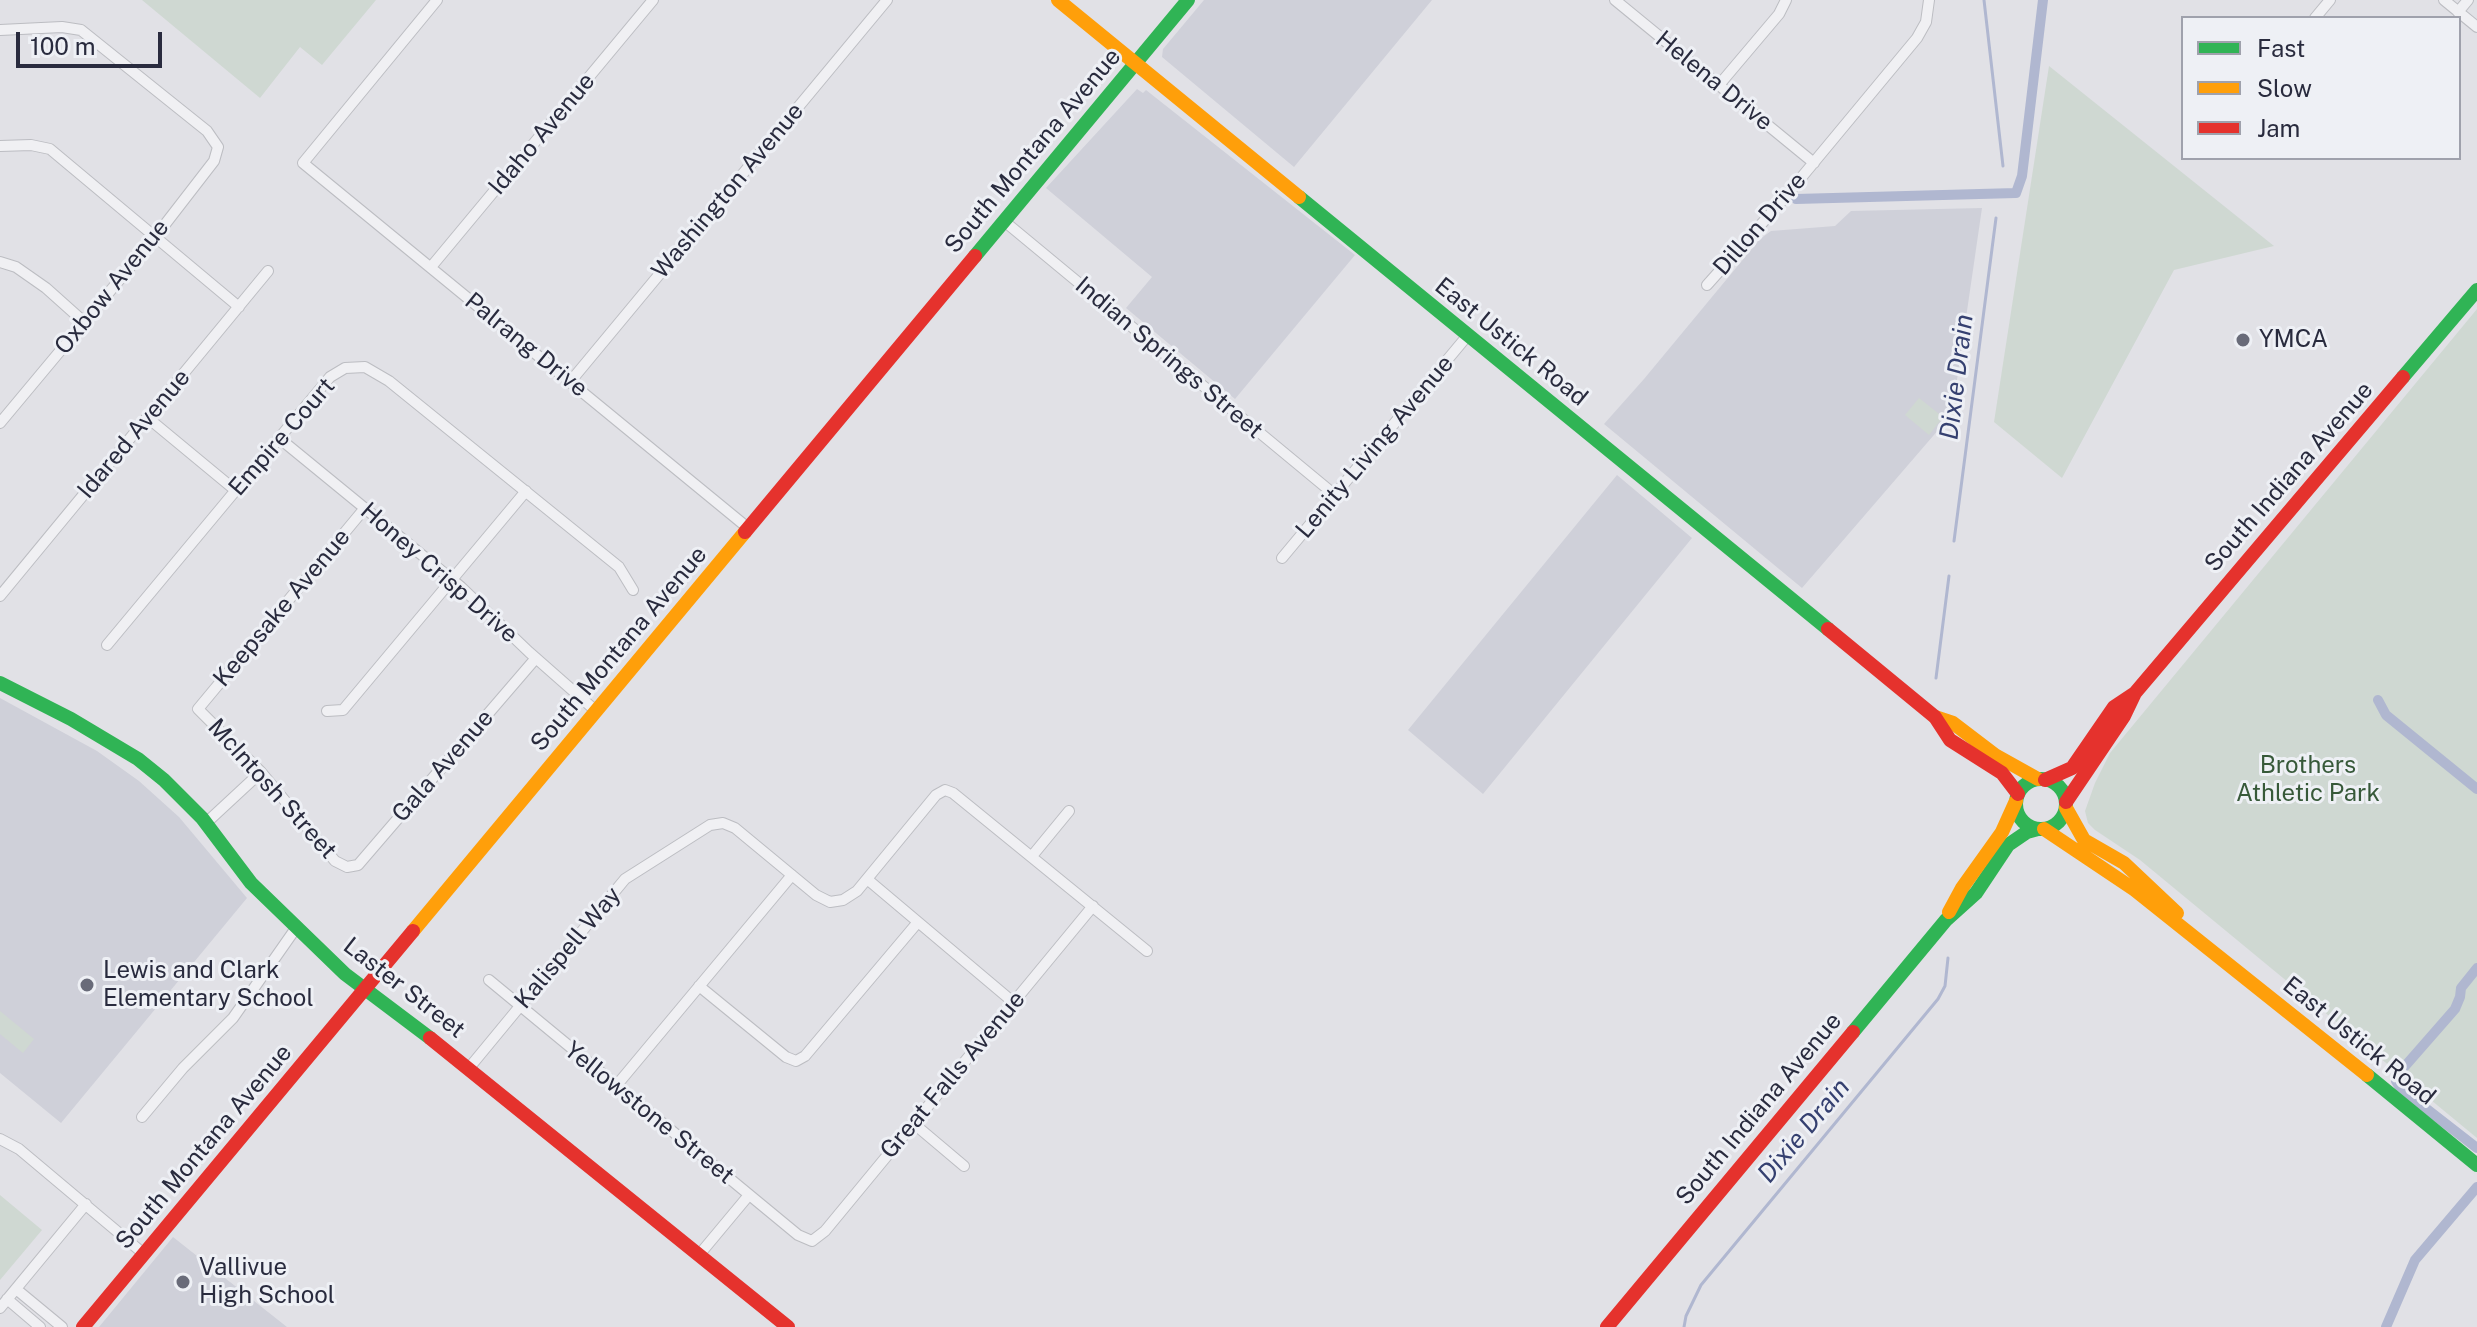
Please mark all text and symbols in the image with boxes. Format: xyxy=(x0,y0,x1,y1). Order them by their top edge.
scale bar xyxy=(20,16,166,66)
legend xyxy=(2181,16,2461,160)
street label: Helena Drive xyxy=(1650,25,1778,137)
text: 100 m xyxy=(30,32,96,60)
text: Fast xyxy=(2257,34,2305,62)
street label: South Montana Avenue xyxy=(939,43,1127,259)
street label: Idaho Avenue xyxy=(483,67,601,201)
text: Slow xyxy=(2257,74,2312,102)
street label: Washington Avenue xyxy=(646,97,810,285)
text: Jam xyxy=(2257,114,2300,142)
street label: Dillon Drive xyxy=(1707,167,1813,281)
street label: Oxbow Avenue xyxy=(49,214,175,360)
street label: Indian Springs Street xyxy=(1069,271,1269,445)
street label: East Ustick Road xyxy=(1429,272,1593,412)
street label: Palrang Drive xyxy=(459,287,593,403)
water label: Dixie Drain xyxy=(1934,312,1980,442)
place label: YMCA xyxy=(2259,326,2328,354)
marker: YMCA xyxy=(2234,331,2252,349)
street label: Lenity Living Avenue xyxy=(1290,350,1460,544)
street label: Idared Avenue xyxy=(72,364,196,504)
street label: Empire Court xyxy=(223,372,341,502)
street label: South Indiana Avenue xyxy=(2199,376,2379,578)
street label: Honey Crisp Drive xyxy=(354,497,524,649)
street label: Keepsake Avenue xyxy=(208,523,356,693)
street label: South Montana Avenue xyxy=(525,541,713,757)
street label: Gala Avenue xyxy=(386,704,500,828)
street label: McIntosh Street xyxy=(202,713,342,865)
park label: Brothers Athletic Park xyxy=(2236,752,2380,808)
street label: Kalispell Way xyxy=(509,881,627,1015)
street label: Laster Street xyxy=(337,932,471,1044)
place label: Lewis and Clark Elementary School xyxy=(103,957,314,1013)
street label: East Ustick Road xyxy=(2277,971,2441,1111)
marker: Lewis and Clark Elementary School xyxy=(78,976,96,994)
street label: Great Falls Avenue xyxy=(875,985,1031,1165)
street label: South Indiana Avenue xyxy=(1670,1007,1848,1211)
street label: Yellowstone Street xyxy=(558,1036,740,1190)
street label: South Montana Avenue xyxy=(110,1039,298,1255)
water label: Dixie Drain xyxy=(1751,1073,1857,1189)
place label: Vallivue High School xyxy=(199,1254,335,1310)
marker: Vallivue High School xyxy=(174,1273,192,1291)

